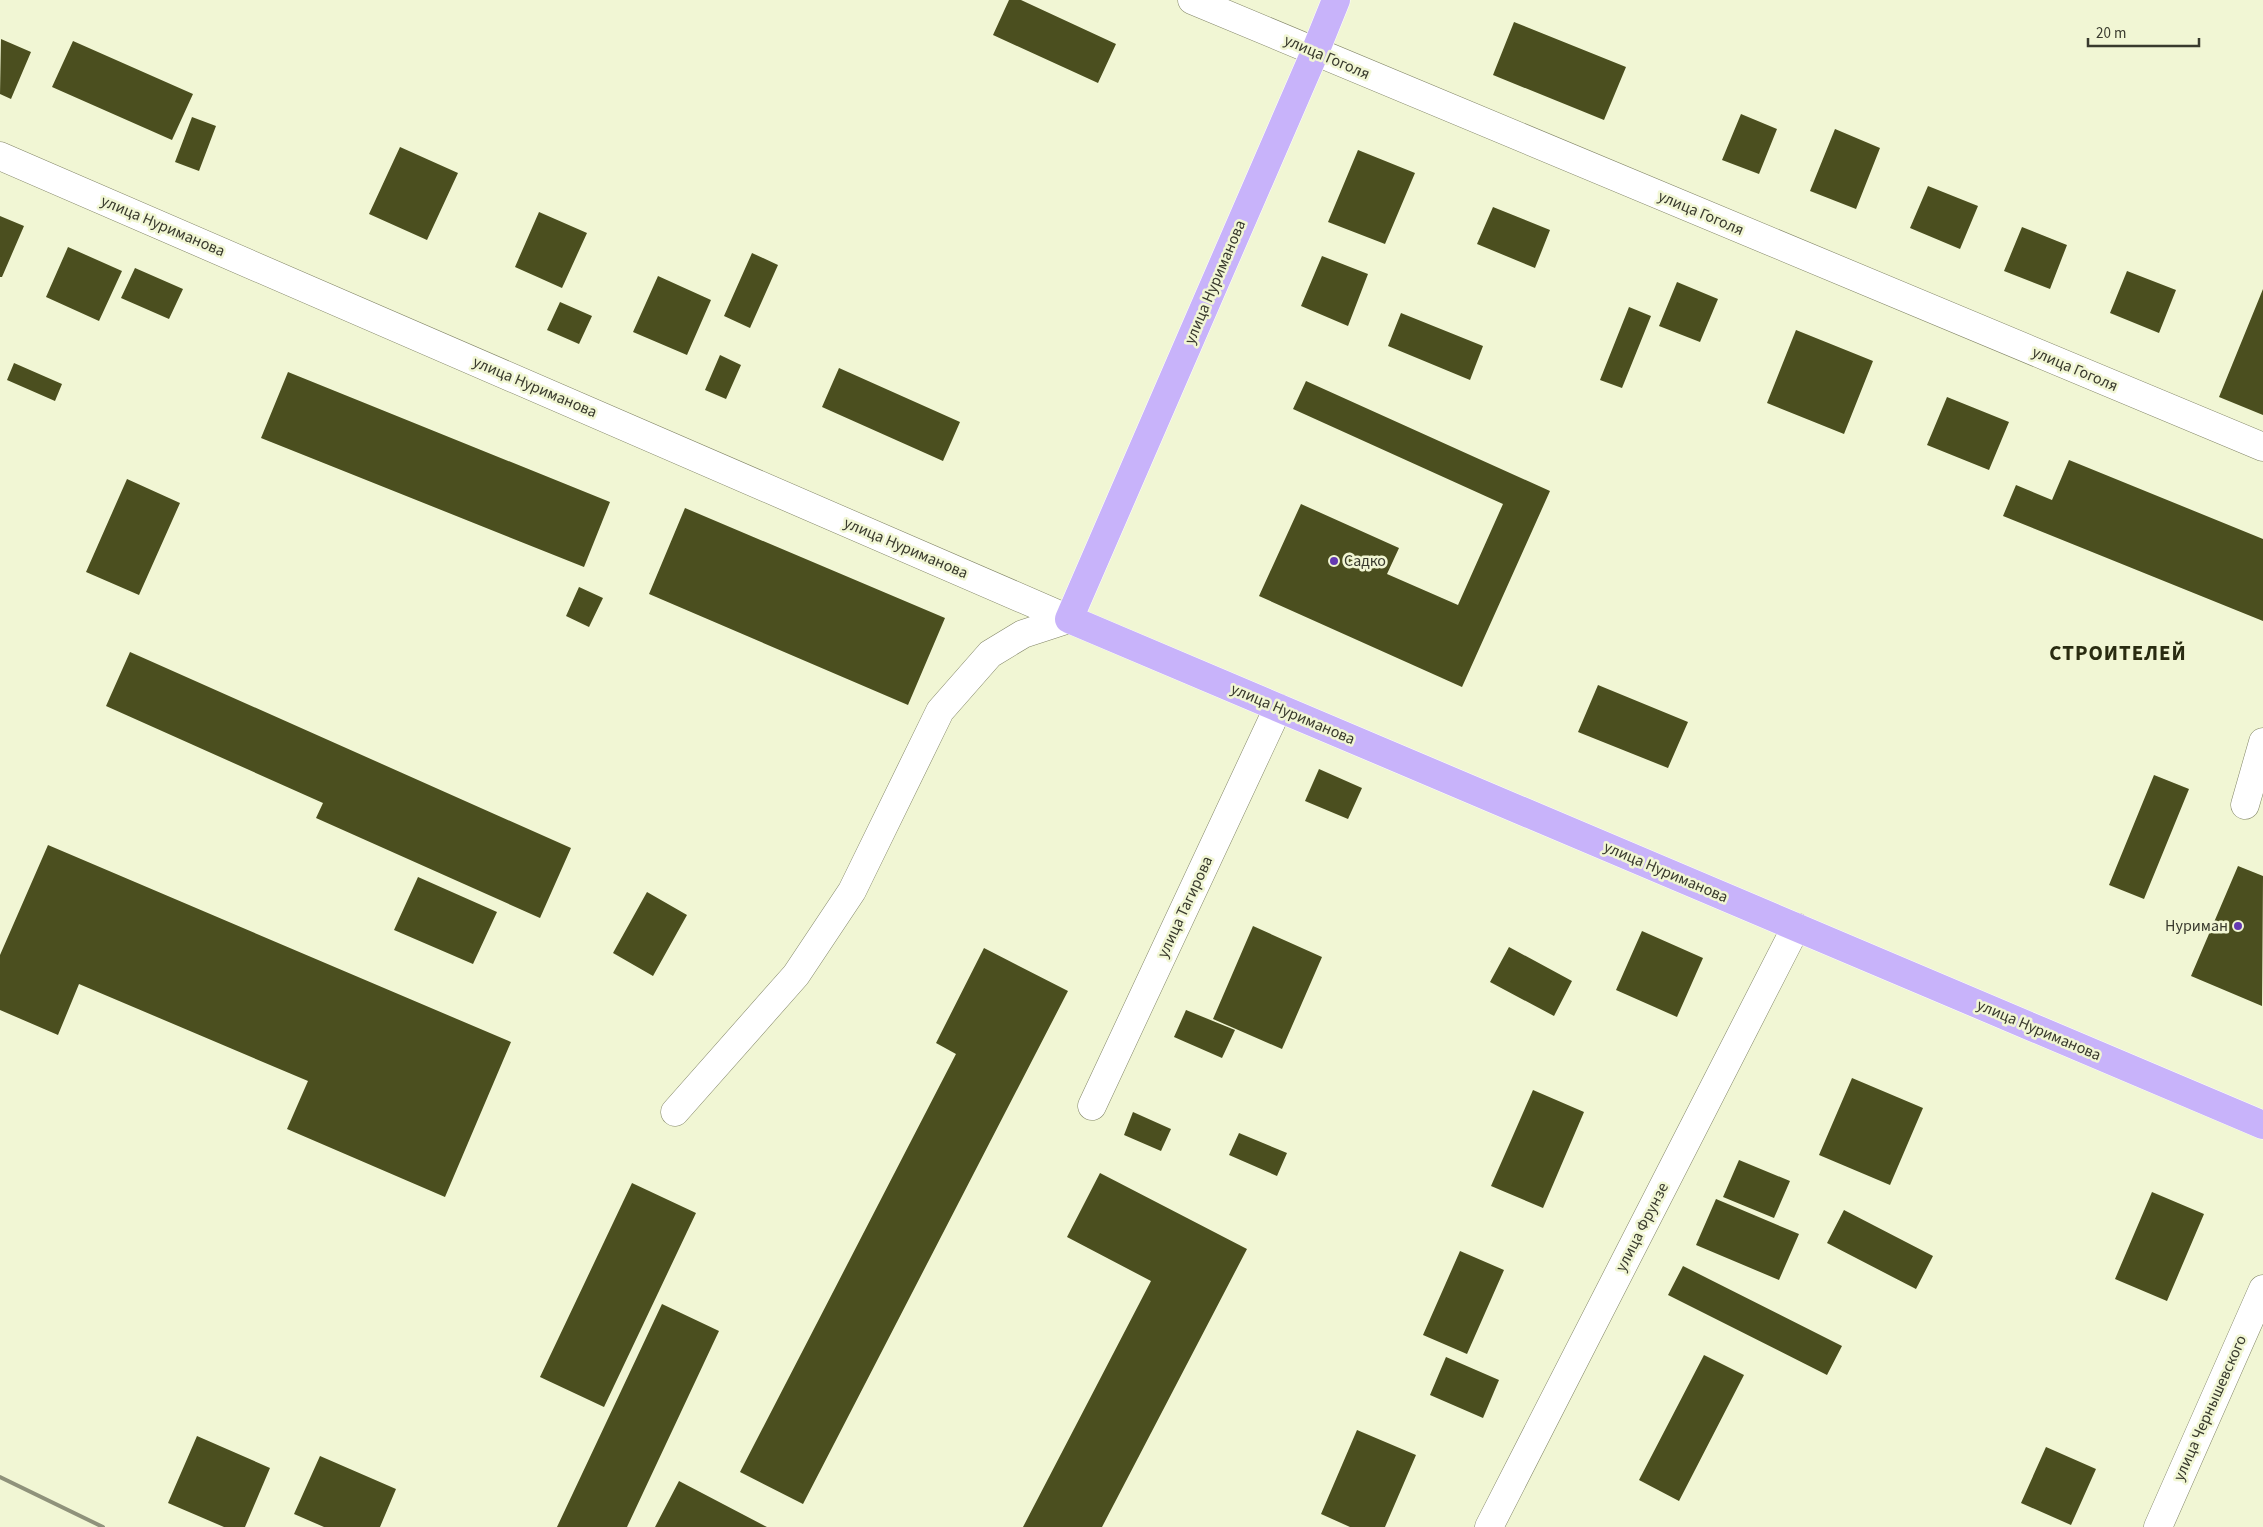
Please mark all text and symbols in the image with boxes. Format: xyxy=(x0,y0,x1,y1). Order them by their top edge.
scale bar xyxy=(2088,15,2199,47)
text: 20 m xyxy=(2096,23,2126,44)
street label: улица Гоголя xyxy=(1281,29,1373,85)
street label: улица Гоголя xyxy=(1655,185,1747,241)
street label: улица Нуриманова xyxy=(97,190,229,262)
street label: улица Нуриманова xyxy=(1179,216,1251,348)
street label: улица Гоголя xyxy=(2029,341,2121,397)
street label: улица Нуриманова xyxy=(469,351,601,423)
street label: улица Нуриманова xyxy=(840,512,972,584)
place label: Садко xyxy=(1344,550,1386,572)
marker: Садко xyxy=(1328,555,1340,567)
district label: СТРОИТЕЛЕЙ xyxy=(2049,638,2187,668)
street label: улица Нуриманова xyxy=(1227,678,1359,750)
street label: улица Нуриманова xyxy=(1600,836,1732,908)
street label: улица Тагирова xyxy=(1152,853,1218,961)
place label: Нуриман xyxy=(2165,915,2228,937)
marker: Нуриман xyxy=(2232,920,2244,932)
street label: улица Нуриманова xyxy=(1973,994,2105,1066)
street label: улица Фрунзе xyxy=(1610,1179,1674,1275)
street label: улица Чернышевского xyxy=(2168,1332,2252,1484)

